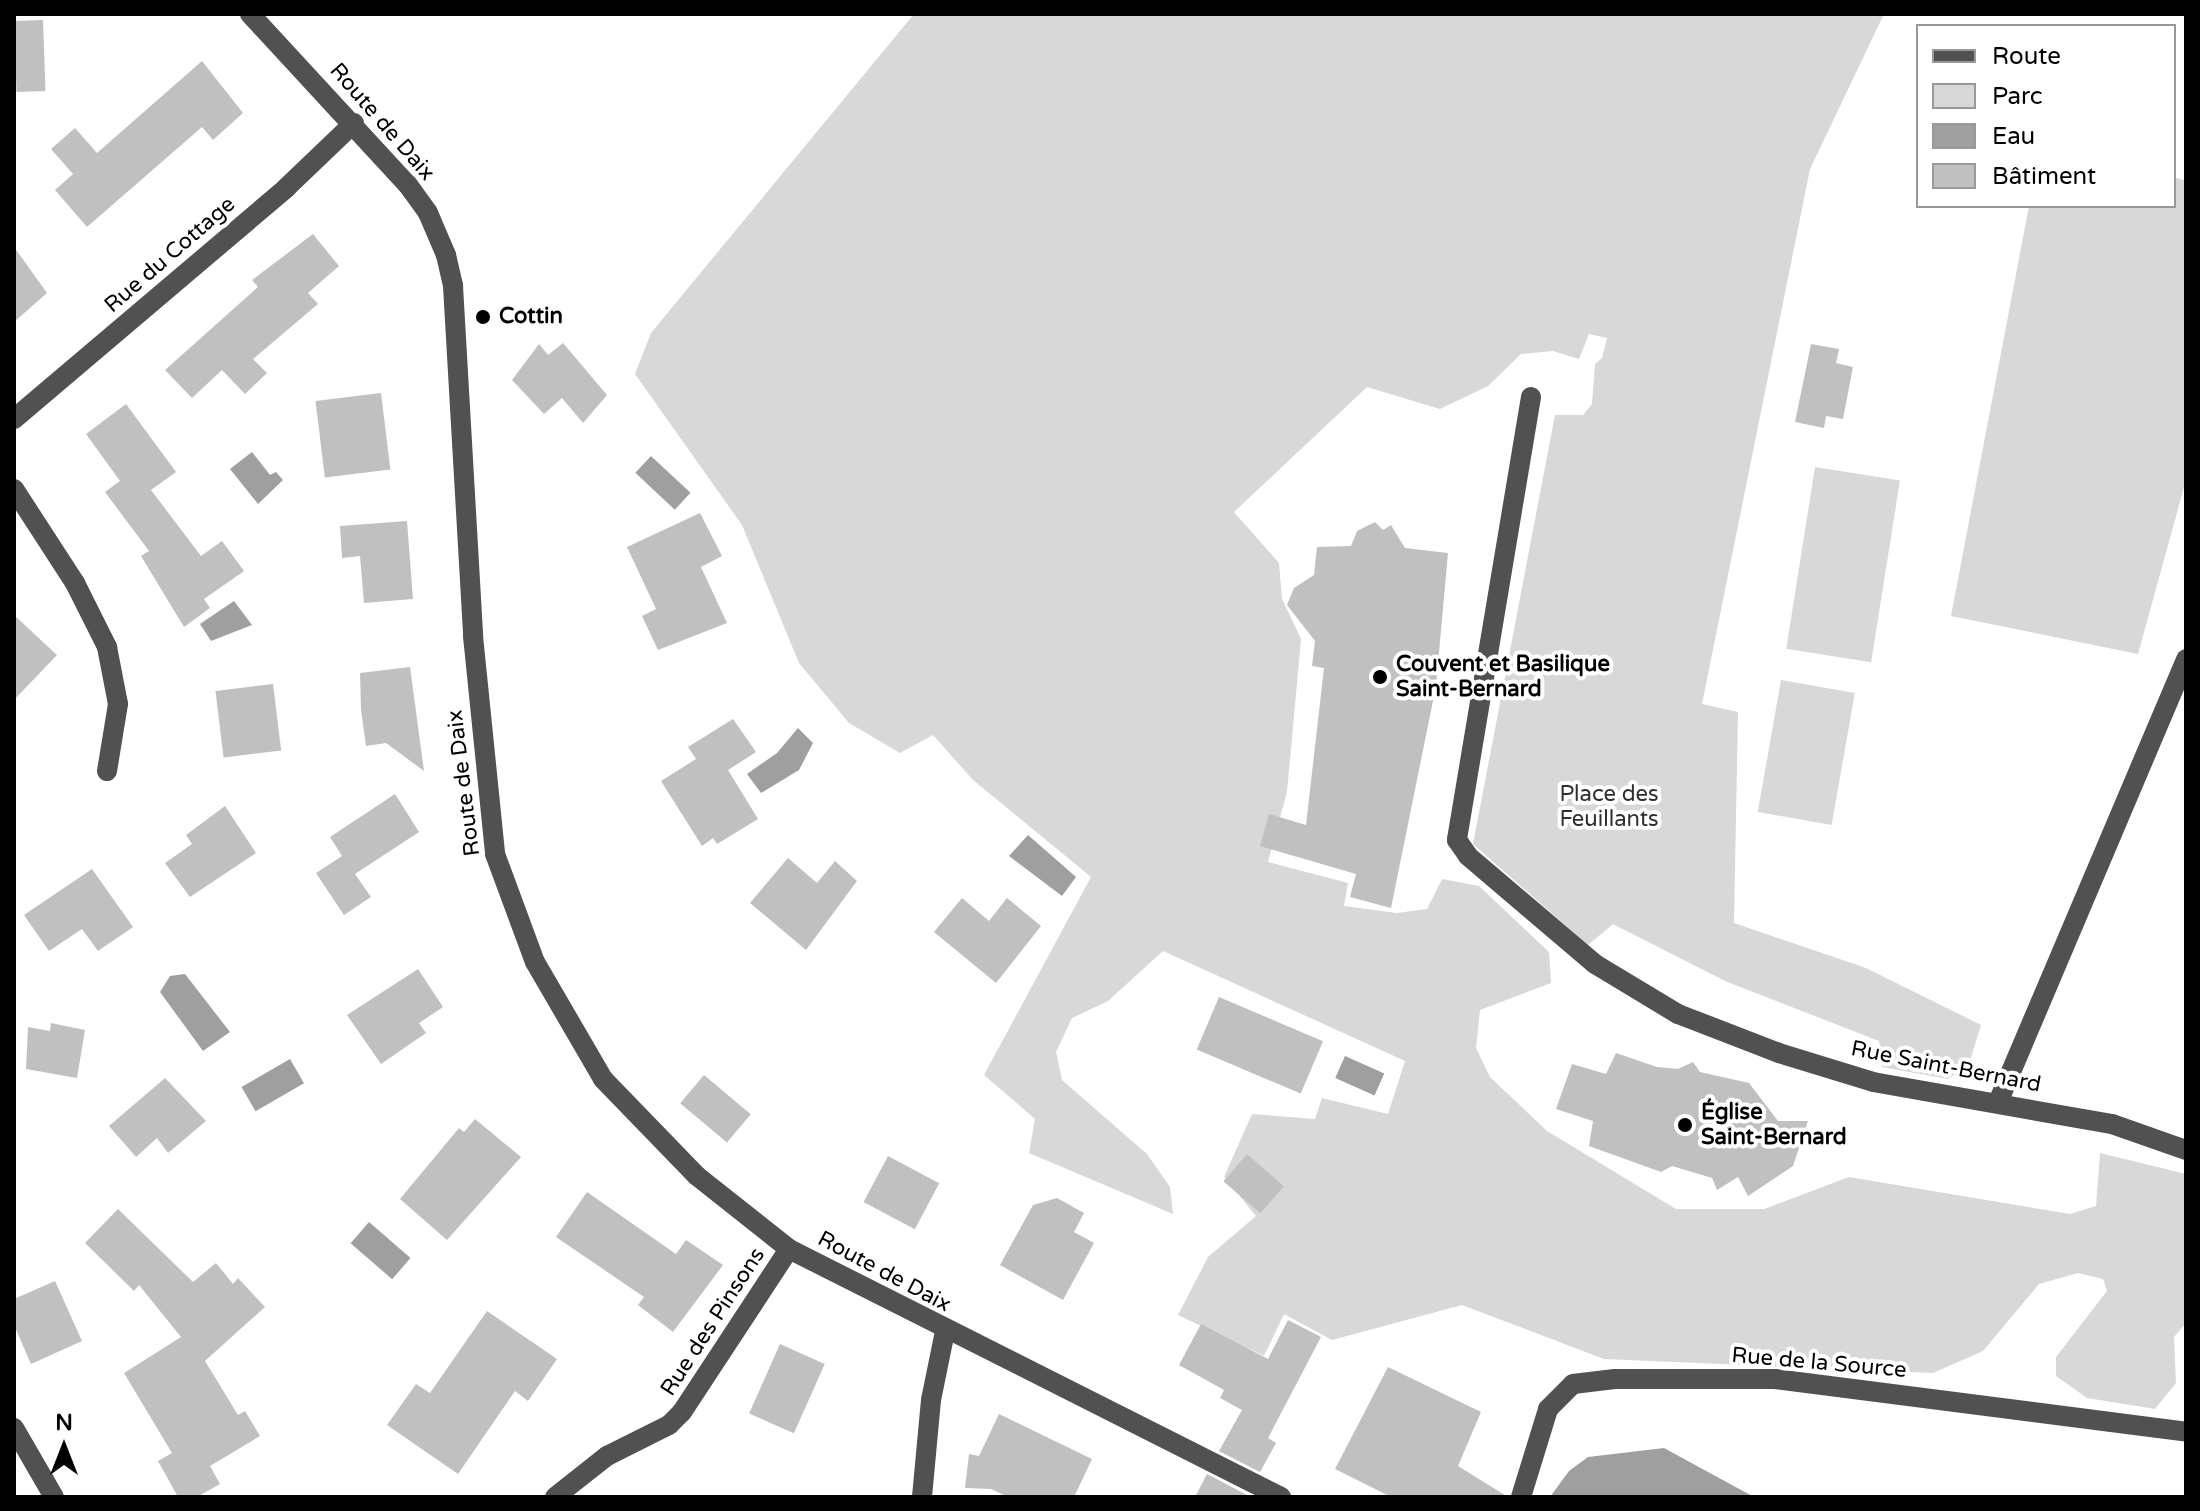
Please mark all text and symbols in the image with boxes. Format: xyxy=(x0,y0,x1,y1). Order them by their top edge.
legend xyxy=(1916,24,2176,208)
text: Route xyxy=(1992,42,2061,71)
street label: Route de Daix xyxy=(324,58,440,186)
text: Parc xyxy=(1992,82,2043,111)
text: Eau xyxy=(1992,122,2035,151)
text: Bâtiment xyxy=(1992,162,2096,191)
street label: Rue du Cottage xyxy=(99,191,241,319)
place label: Cottin xyxy=(499,304,563,330)
marker: Cottin xyxy=(474,308,492,326)
place label: Couvent et Basilique Saint-Bernard xyxy=(1396,651,1610,702)
marker: Couvent et Basilique Saint-Bernard xyxy=(1371,668,1389,686)
street label: Route de Daix xyxy=(442,708,486,858)
park label: Place des Feuillants xyxy=(1559,781,1659,832)
street label: Rue Saint-Bernard xyxy=(1849,1036,2043,1098)
place label: Église Saint-Bernard xyxy=(1701,1099,1847,1150)
marker: Église Saint-Bernard xyxy=(1676,1116,1694,1134)
street label: Route de Daix xyxy=(813,1226,955,1318)
street label: Rue des Pinsons xyxy=(655,1243,771,1401)
street label: Rue de la Source xyxy=(1731,1342,1907,1384)
north arrow xyxy=(24,1407,104,1487)
text: N xyxy=(55,1410,73,1436)

